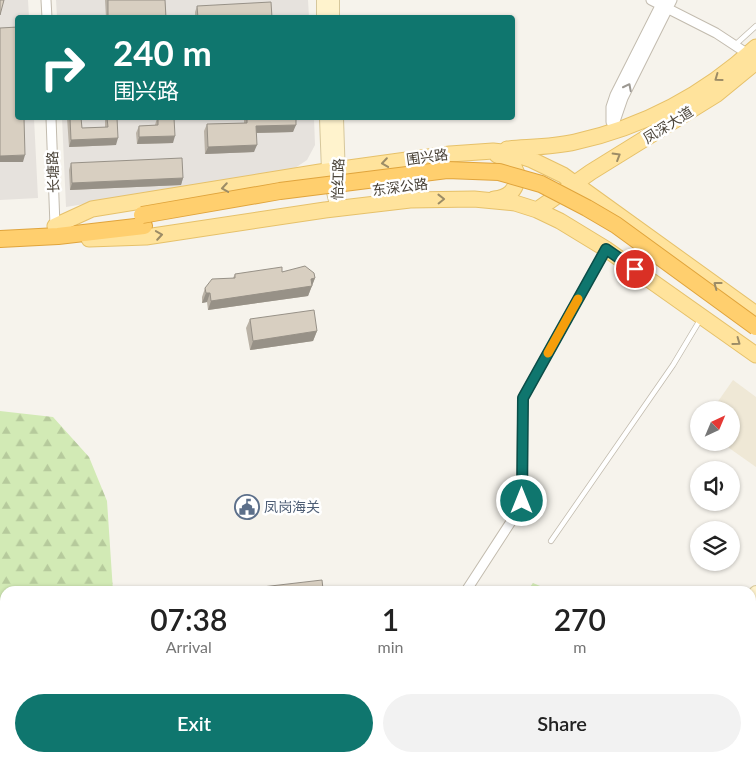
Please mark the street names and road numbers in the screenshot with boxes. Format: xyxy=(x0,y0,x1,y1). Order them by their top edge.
street label: 凤深大道 xyxy=(639,103,696,147)
street label: 围兴路 xyxy=(405,145,449,168)
street label: 长塘路 xyxy=(43,151,62,193)
street label: 怡红路 xyxy=(328,158,347,200)
street label: 东深公路 xyxy=(371,175,429,198)

